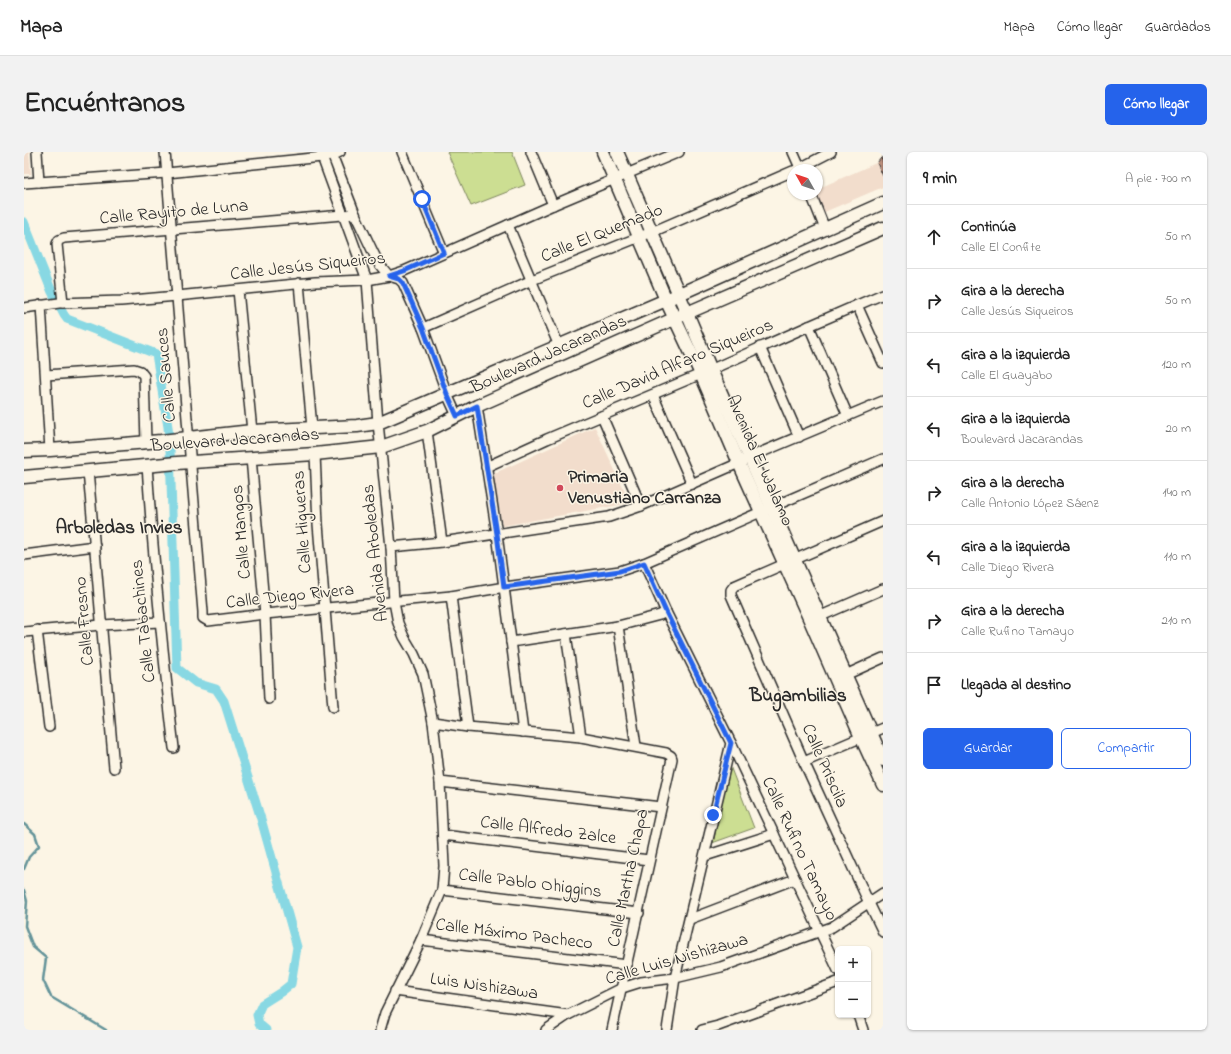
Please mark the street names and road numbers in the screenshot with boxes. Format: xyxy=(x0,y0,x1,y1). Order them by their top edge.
street label: Calle Rayito de Luna xyxy=(99,194,249,232)
street label: Calle El Quemado xyxy=(537,198,667,270)
street label: Calle Jesús Siqueiros xyxy=(229,246,387,288)
street label: Boulevard Jacarandas xyxy=(466,309,632,402)
street label: Calle David Alfaro Siqueiros xyxy=(578,313,778,417)
street label: Calle Sauces xyxy=(150,327,184,423)
street label: Avenida El Walamo xyxy=(718,391,800,531)
street label: Boulevard Jacarandas xyxy=(149,422,320,460)
street label: Calle Higueras xyxy=(286,470,321,574)
street label: Avenida Arboledas xyxy=(356,483,396,623)
street label: Calle Mangos xyxy=(225,484,260,580)
street label: Calle Tabachines xyxy=(125,558,163,684)
street label: Calle Fresno xyxy=(68,575,102,667)
street label: Calle Diego Rivera xyxy=(225,577,355,618)
street label: Calle Priscila xyxy=(794,720,854,812)
street label: Calle Rufino Tamayo xyxy=(754,773,844,925)
street label: Calle Martha Chapa xyxy=(602,806,656,950)
street label: Calle Alfredo Zalce xyxy=(479,810,618,852)
street label: Calle Pablo Ohiggins xyxy=(457,862,603,907)
street label: Calle Máximo Pacheco xyxy=(434,912,594,958)
street label: Calle Luis Nishizawa xyxy=(603,927,751,993)
street label: Luis Nishizawa xyxy=(428,967,540,1007)

